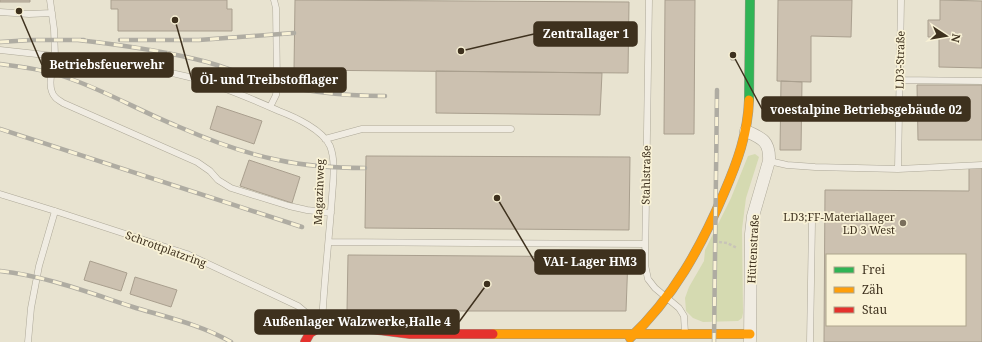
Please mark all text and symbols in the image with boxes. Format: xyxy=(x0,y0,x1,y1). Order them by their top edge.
north arrow xyxy=(926,16,966,56)
callout: Zentrallager 1 xyxy=(534,22,637,46)
text: Zentrallager 1 xyxy=(543,25,629,42)
street label: LD3-Straße xyxy=(891,31,908,89)
text: N xyxy=(948,32,965,44)
callout: Betriebsfeuerwehr xyxy=(42,53,173,77)
text: Betriebsfeuerwehr xyxy=(49,56,165,73)
callout: Öl- und Treibstofflager xyxy=(192,68,346,92)
text: Öl- und Treibstofflager xyxy=(200,71,339,88)
callout: voestalpine Betriebsgebäude 02 xyxy=(762,97,970,121)
text: voestalpine Betriebsgebäude 02 xyxy=(770,101,962,118)
street label: Stahlstraße xyxy=(637,145,654,205)
street label: Magazinweg xyxy=(310,159,327,225)
place label: LD3;FF-Materiallager LD 3 West xyxy=(783,209,896,237)
street label: Hüttenstraße xyxy=(743,214,762,284)
marker: LD3;FF-Materiallager LD 3 West xyxy=(898,218,908,228)
street label: Schrottplatzring xyxy=(124,227,209,270)
callout: VAI- Lager HM3 xyxy=(535,250,645,274)
text: VAI- Lager HM3 xyxy=(543,253,637,270)
legend xyxy=(826,254,966,326)
text: Frei xyxy=(862,261,885,278)
text: Zäh xyxy=(862,281,884,298)
text: Stau xyxy=(862,301,888,318)
callout: Außenlager Walzwerke,Halle 4 xyxy=(255,310,459,334)
text: Außenlager Walzwerke,Halle 4 xyxy=(263,313,451,330)

